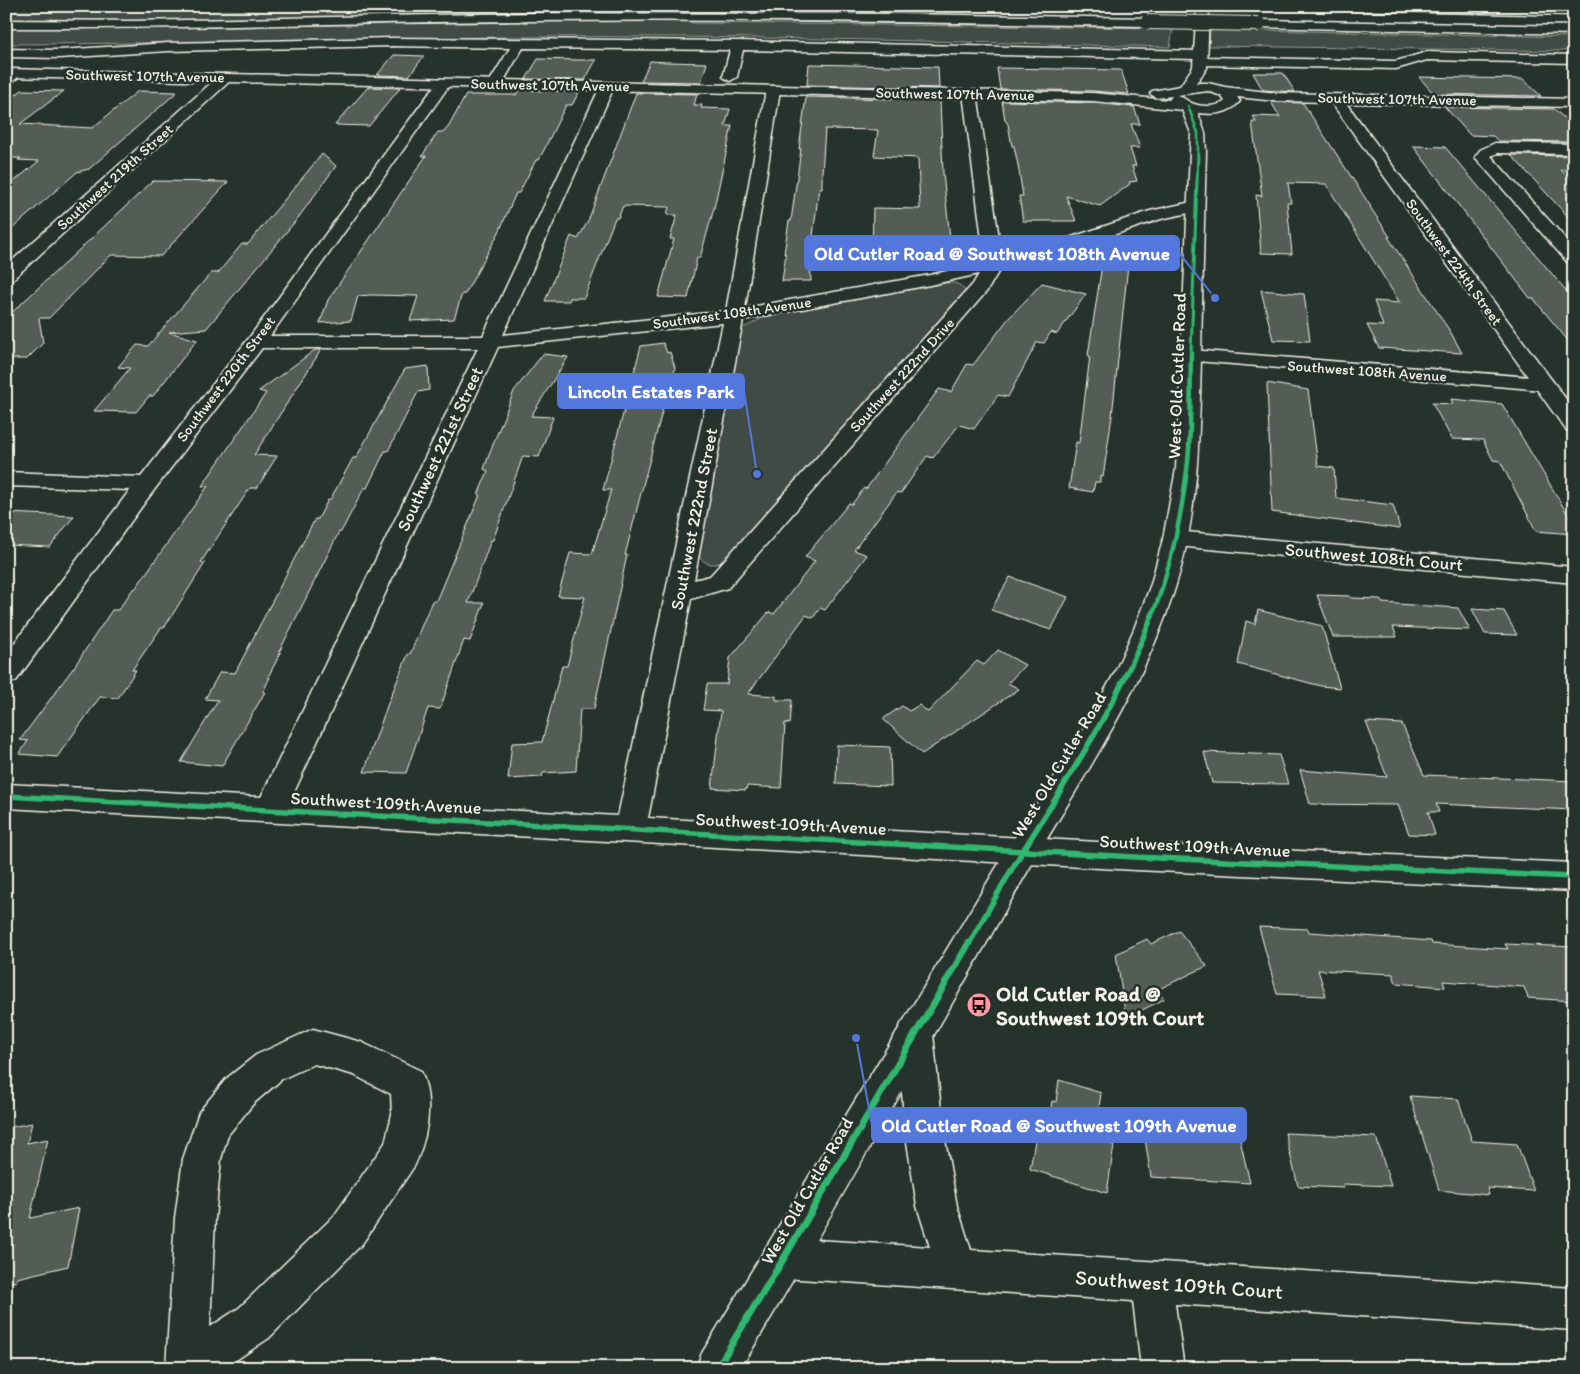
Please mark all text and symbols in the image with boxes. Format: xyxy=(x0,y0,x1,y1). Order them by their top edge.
street label: Southwest 107th Avenue xyxy=(65,66,225,86)
street label: Southwest 107th Avenue xyxy=(470,75,630,95)
street label: Southwest 107th Avenue xyxy=(875,84,1035,104)
street label: Southwest 107th Avenue xyxy=(1317,89,1477,109)
street label: Southwest 219th Street xyxy=(53,120,177,234)
street label: Southwest 224th Street xyxy=(1402,195,1506,329)
callout: Old Cutler Road @ Southwest 108th Avenue xyxy=(805,236,1179,270)
text: Old Cutler Road @ Southwest 108th Avenue xyxy=(814,242,1170,265)
street label: West Old Cutler Road xyxy=(1163,292,1191,459)
street label: Southwest 108th Avenue xyxy=(652,293,812,333)
street label: Southwest 220th Street xyxy=(173,312,279,445)
street label: Southwest 222nd Drive xyxy=(846,314,958,436)
street label: Southwest 108th Avenue xyxy=(1287,356,1447,386)
street label: Southwest 221st Street xyxy=(392,363,488,535)
callout: Lincoln Estates Park xyxy=(558,374,744,408)
text: Lincoln Estates Park xyxy=(568,380,735,403)
street label: Southwest 222nd Street xyxy=(666,426,723,612)
street label: Southwest 108th Court xyxy=(1284,538,1464,576)
street label: West Old Cutler Road xyxy=(1007,688,1111,842)
street label: Southwest 109th Avenue xyxy=(290,787,482,819)
street label: Southwest 109th Avenue xyxy=(695,808,887,840)
street label: Southwest 109th Avenue xyxy=(1099,830,1291,862)
place label: Old Cutler Road @ Southwest 109th Court xyxy=(996,981,1204,1030)
bus stop icon: Old Cutler Road @ Southwest 109th Court xyxy=(966,992,992,1018)
callout: Old Cutler Road @ Southwest 109th Avenue xyxy=(872,1108,1246,1142)
street label: West Old Cutler Road xyxy=(756,1113,858,1268)
text: Old Cutler Road @ Southwest 109th Avenue xyxy=(881,1114,1237,1137)
street label: Southwest 109th Court xyxy=(1074,1264,1284,1304)

